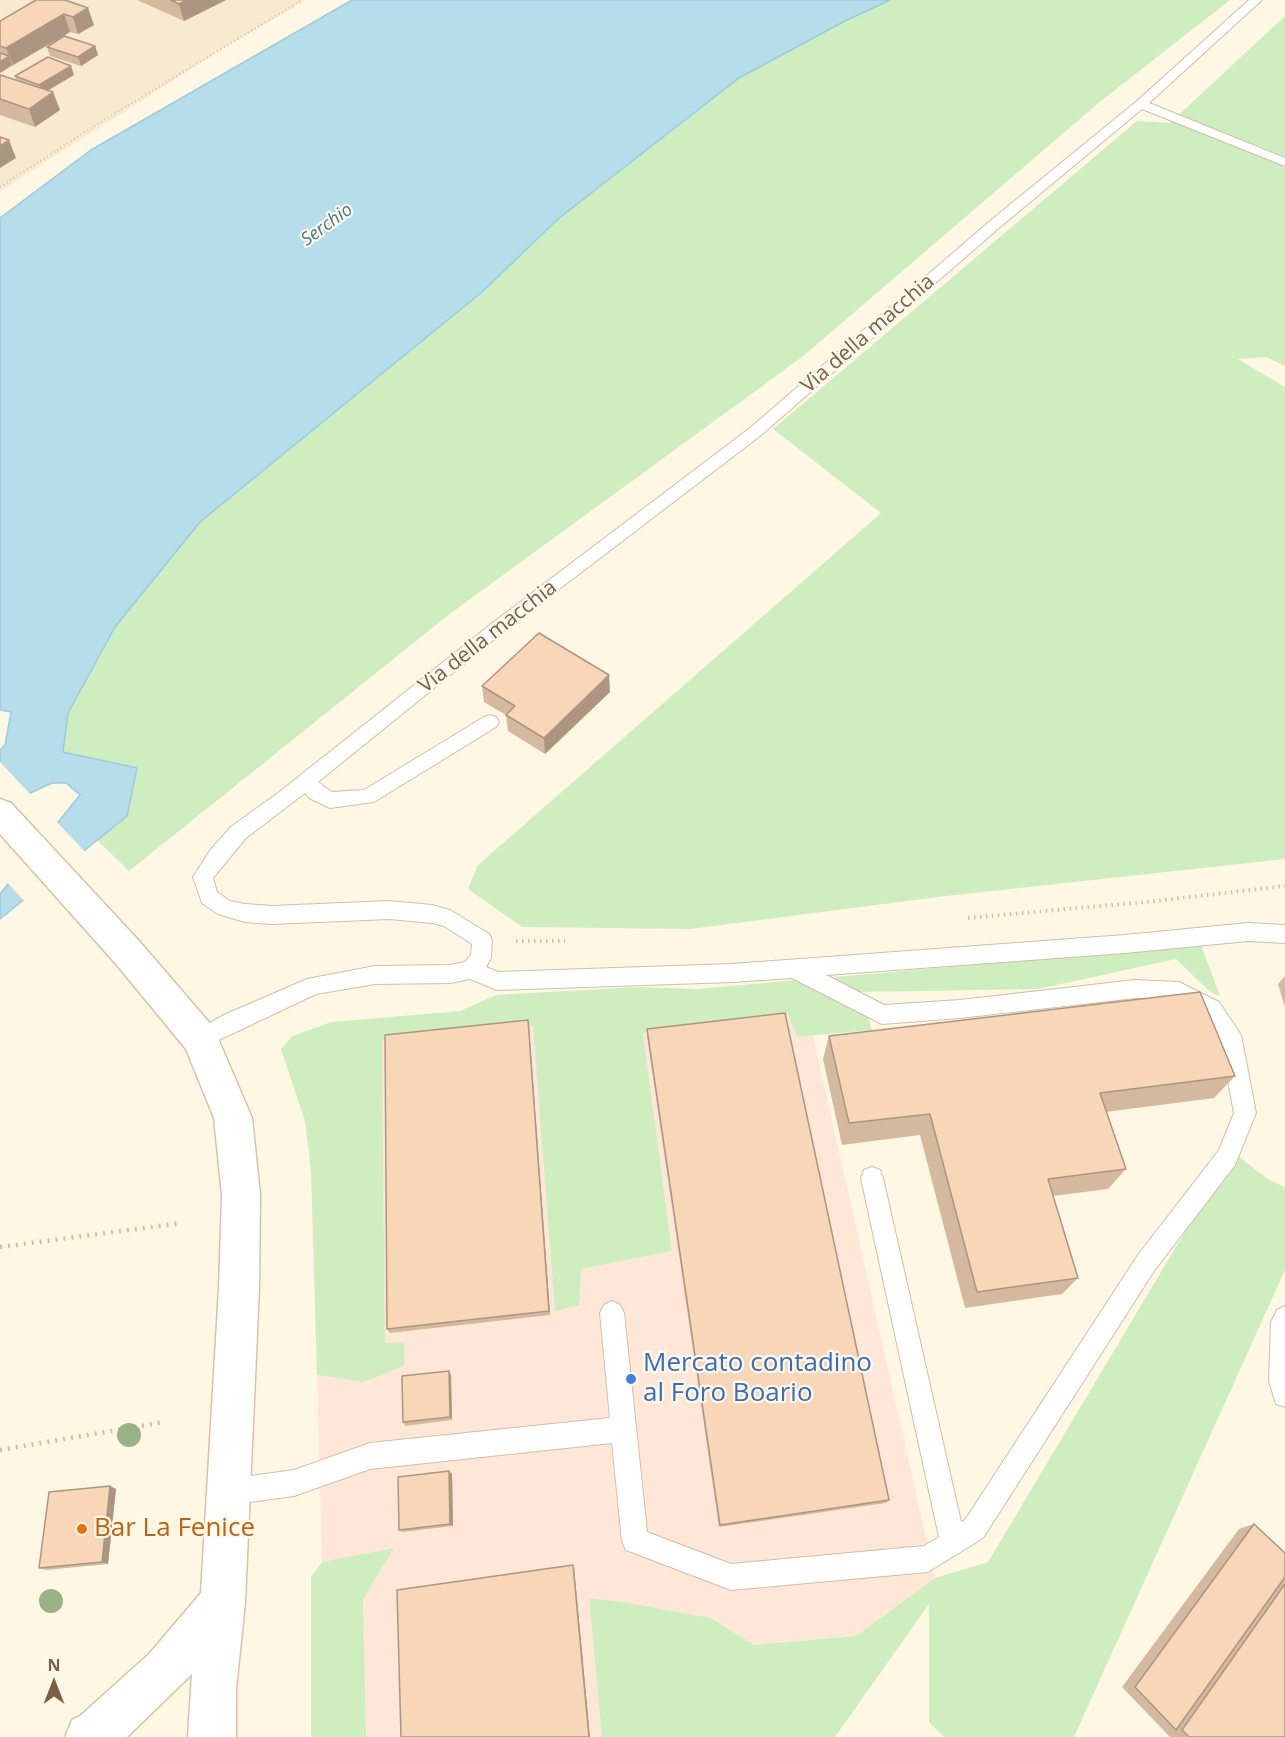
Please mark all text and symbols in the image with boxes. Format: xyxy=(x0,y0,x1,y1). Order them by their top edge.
water label: Serchio xyxy=(297,199,357,251)
street label: Via della macchia xyxy=(796,269,940,399)
street label: Via della macchia xyxy=(414,575,562,699)
place label: Mercato contadino al Foro Boario xyxy=(643,1348,872,1410)
marker: Mercato contadino al Foro Boario xyxy=(624,1372,638,1386)
place label: Bar La Fenice xyxy=(94,1513,255,1545)
marker: Bar La Fenice xyxy=(75,1522,89,1536)
north arrow xyxy=(24,1653,84,1713)
text: N xyxy=(47,1654,61,1676)

